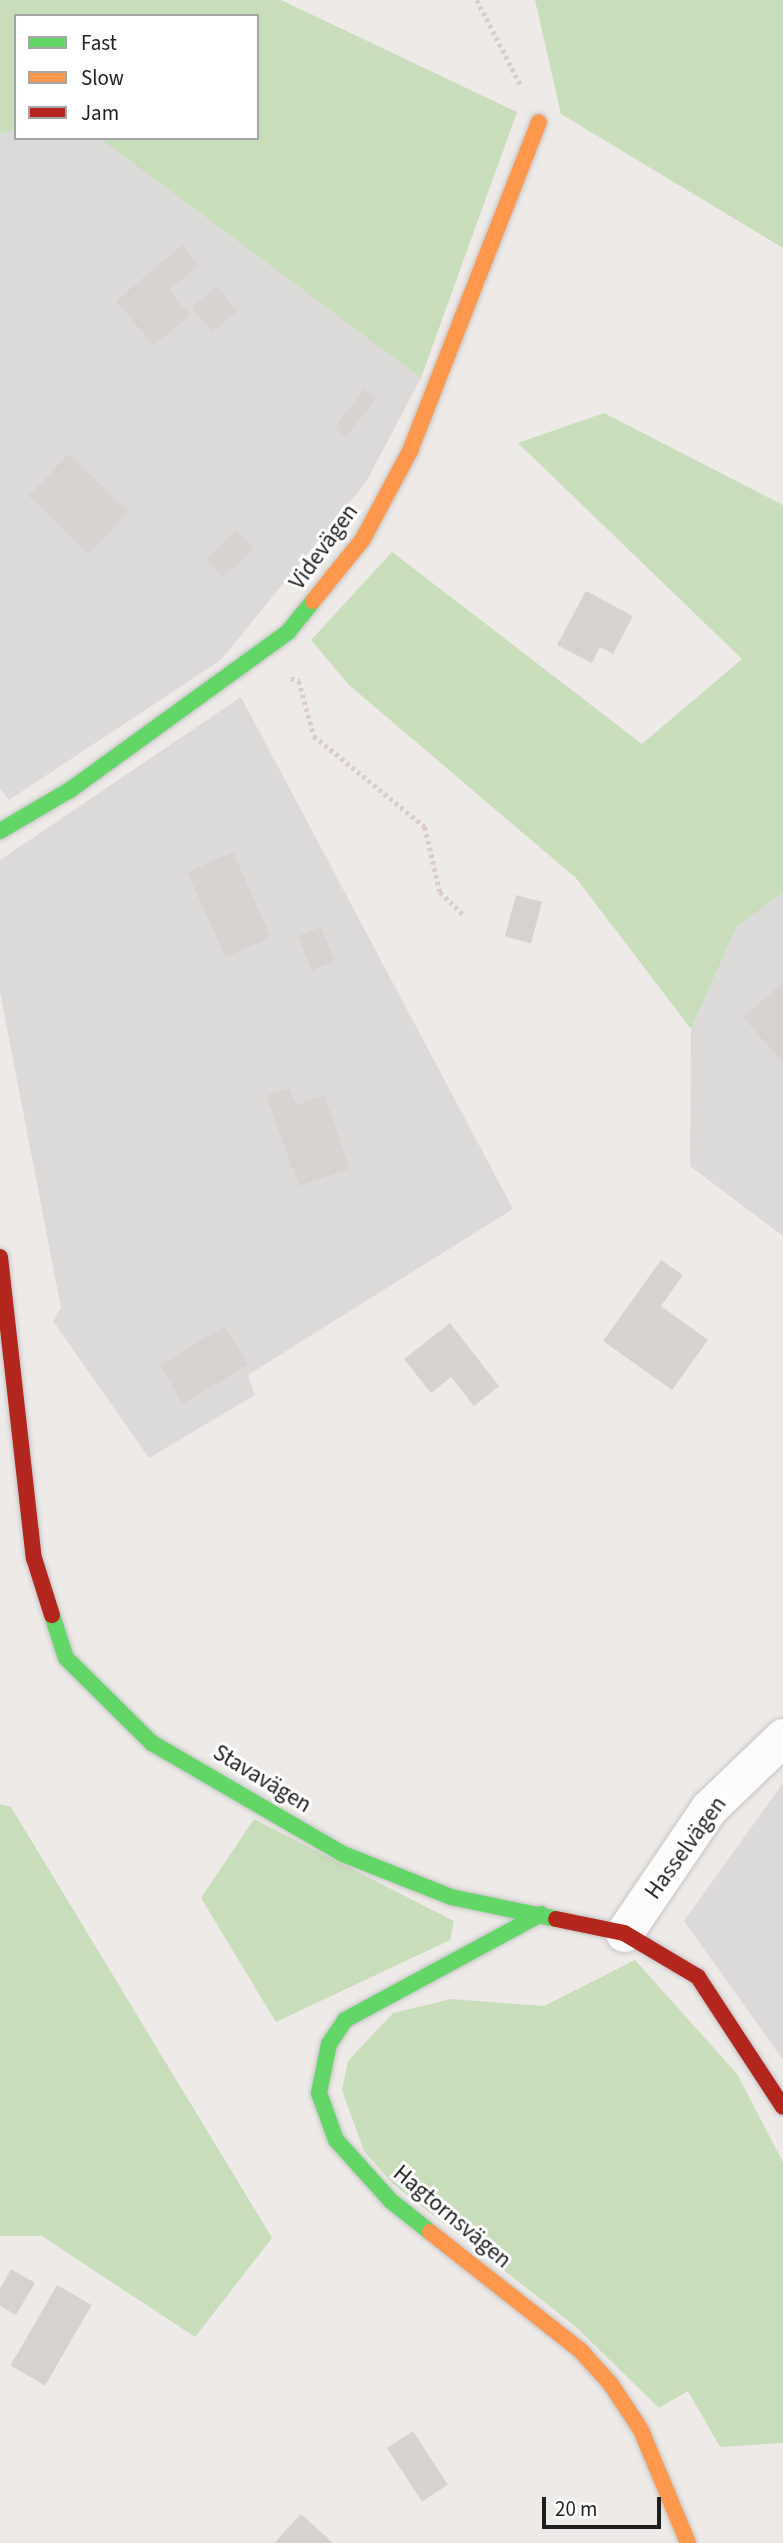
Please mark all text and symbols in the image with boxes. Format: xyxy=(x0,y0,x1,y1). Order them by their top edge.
legend xyxy=(14,14,259,140)
text: Fast xyxy=(81,28,117,58)
text: Slow xyxy=(81,63,124,93)
text: Jam xyxy=(81,98,119,128)
street label: Videvägen xyxy=(284,499,364,595)
street label: Stavavägen xyxy=(208,1739,316,1819)
street label: Hasselvägen xyxy=(639,1791,733,1905)
street label: Hagtornsvägen xyxy=(387,2160,517,2274)
scale bar xyxy=(545,2484,664,2528)
text: 20 m xyxy=(555,2494,597,2524)

